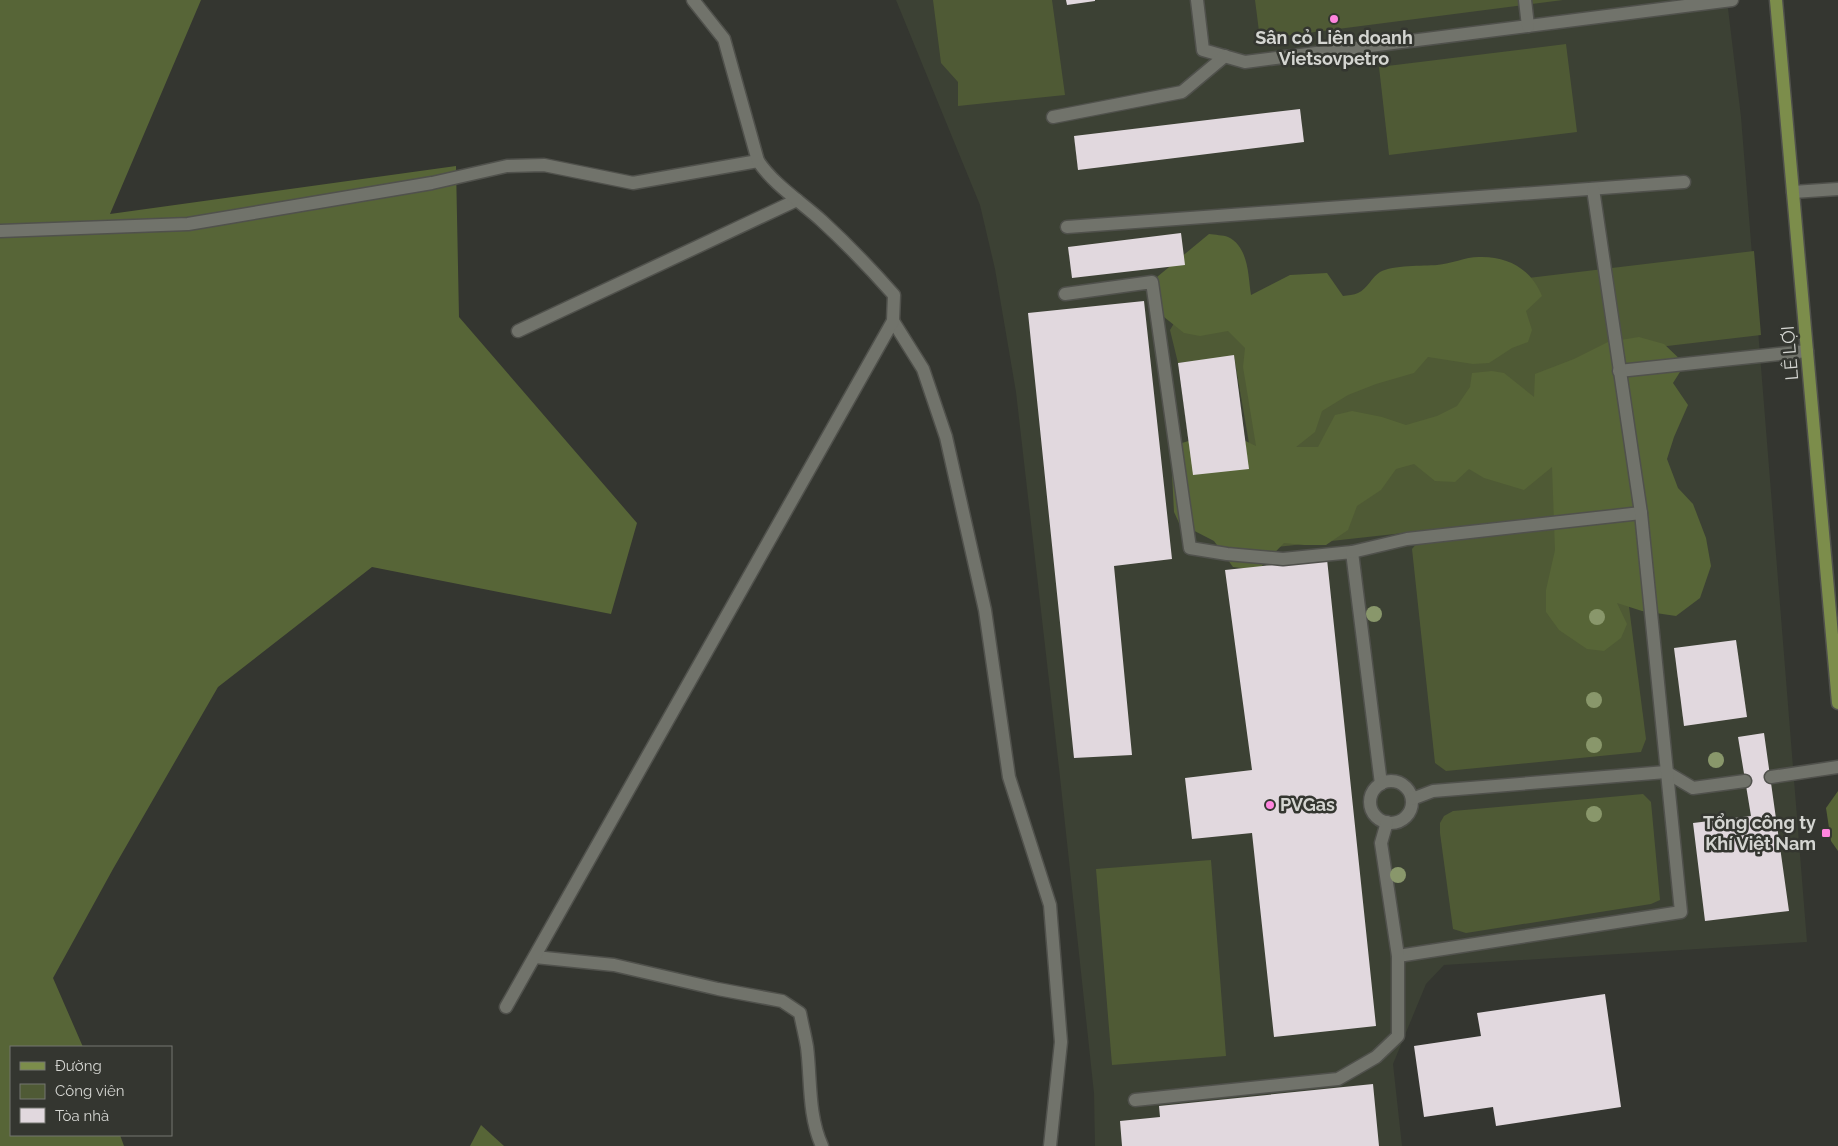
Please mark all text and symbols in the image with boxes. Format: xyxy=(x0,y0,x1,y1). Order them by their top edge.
marker: Sân cỏ Liên doanh Vietsovpetro xyxy=(1328,13,1340,25)
place label: Sân cỏ Liên doanh Vietsovpetro xyxy=(1255,27,1413,69)
street label: LÊ LỢI xyxy=(1776,325,1802,381)
place label: PVGas xyxy=(1280,794,1335,815)
marker: PVGas xyxy=(1264,799,1276,811)
place label: Tổng công ty Khí Việt Nam xyxy=(1703,812,1816,854)
marker: Tổng công ty Khí Việt Nam xyxy=(1820,827,1832,839)
legend xyxy=(10,1046,172,1136)
text: Đường xyxy=(55,1057,102,1075)
text: Công viên xyxy=(55,1082,124,1100)
text: Tòa nhà xyxy=(55,1107,109,1125)

